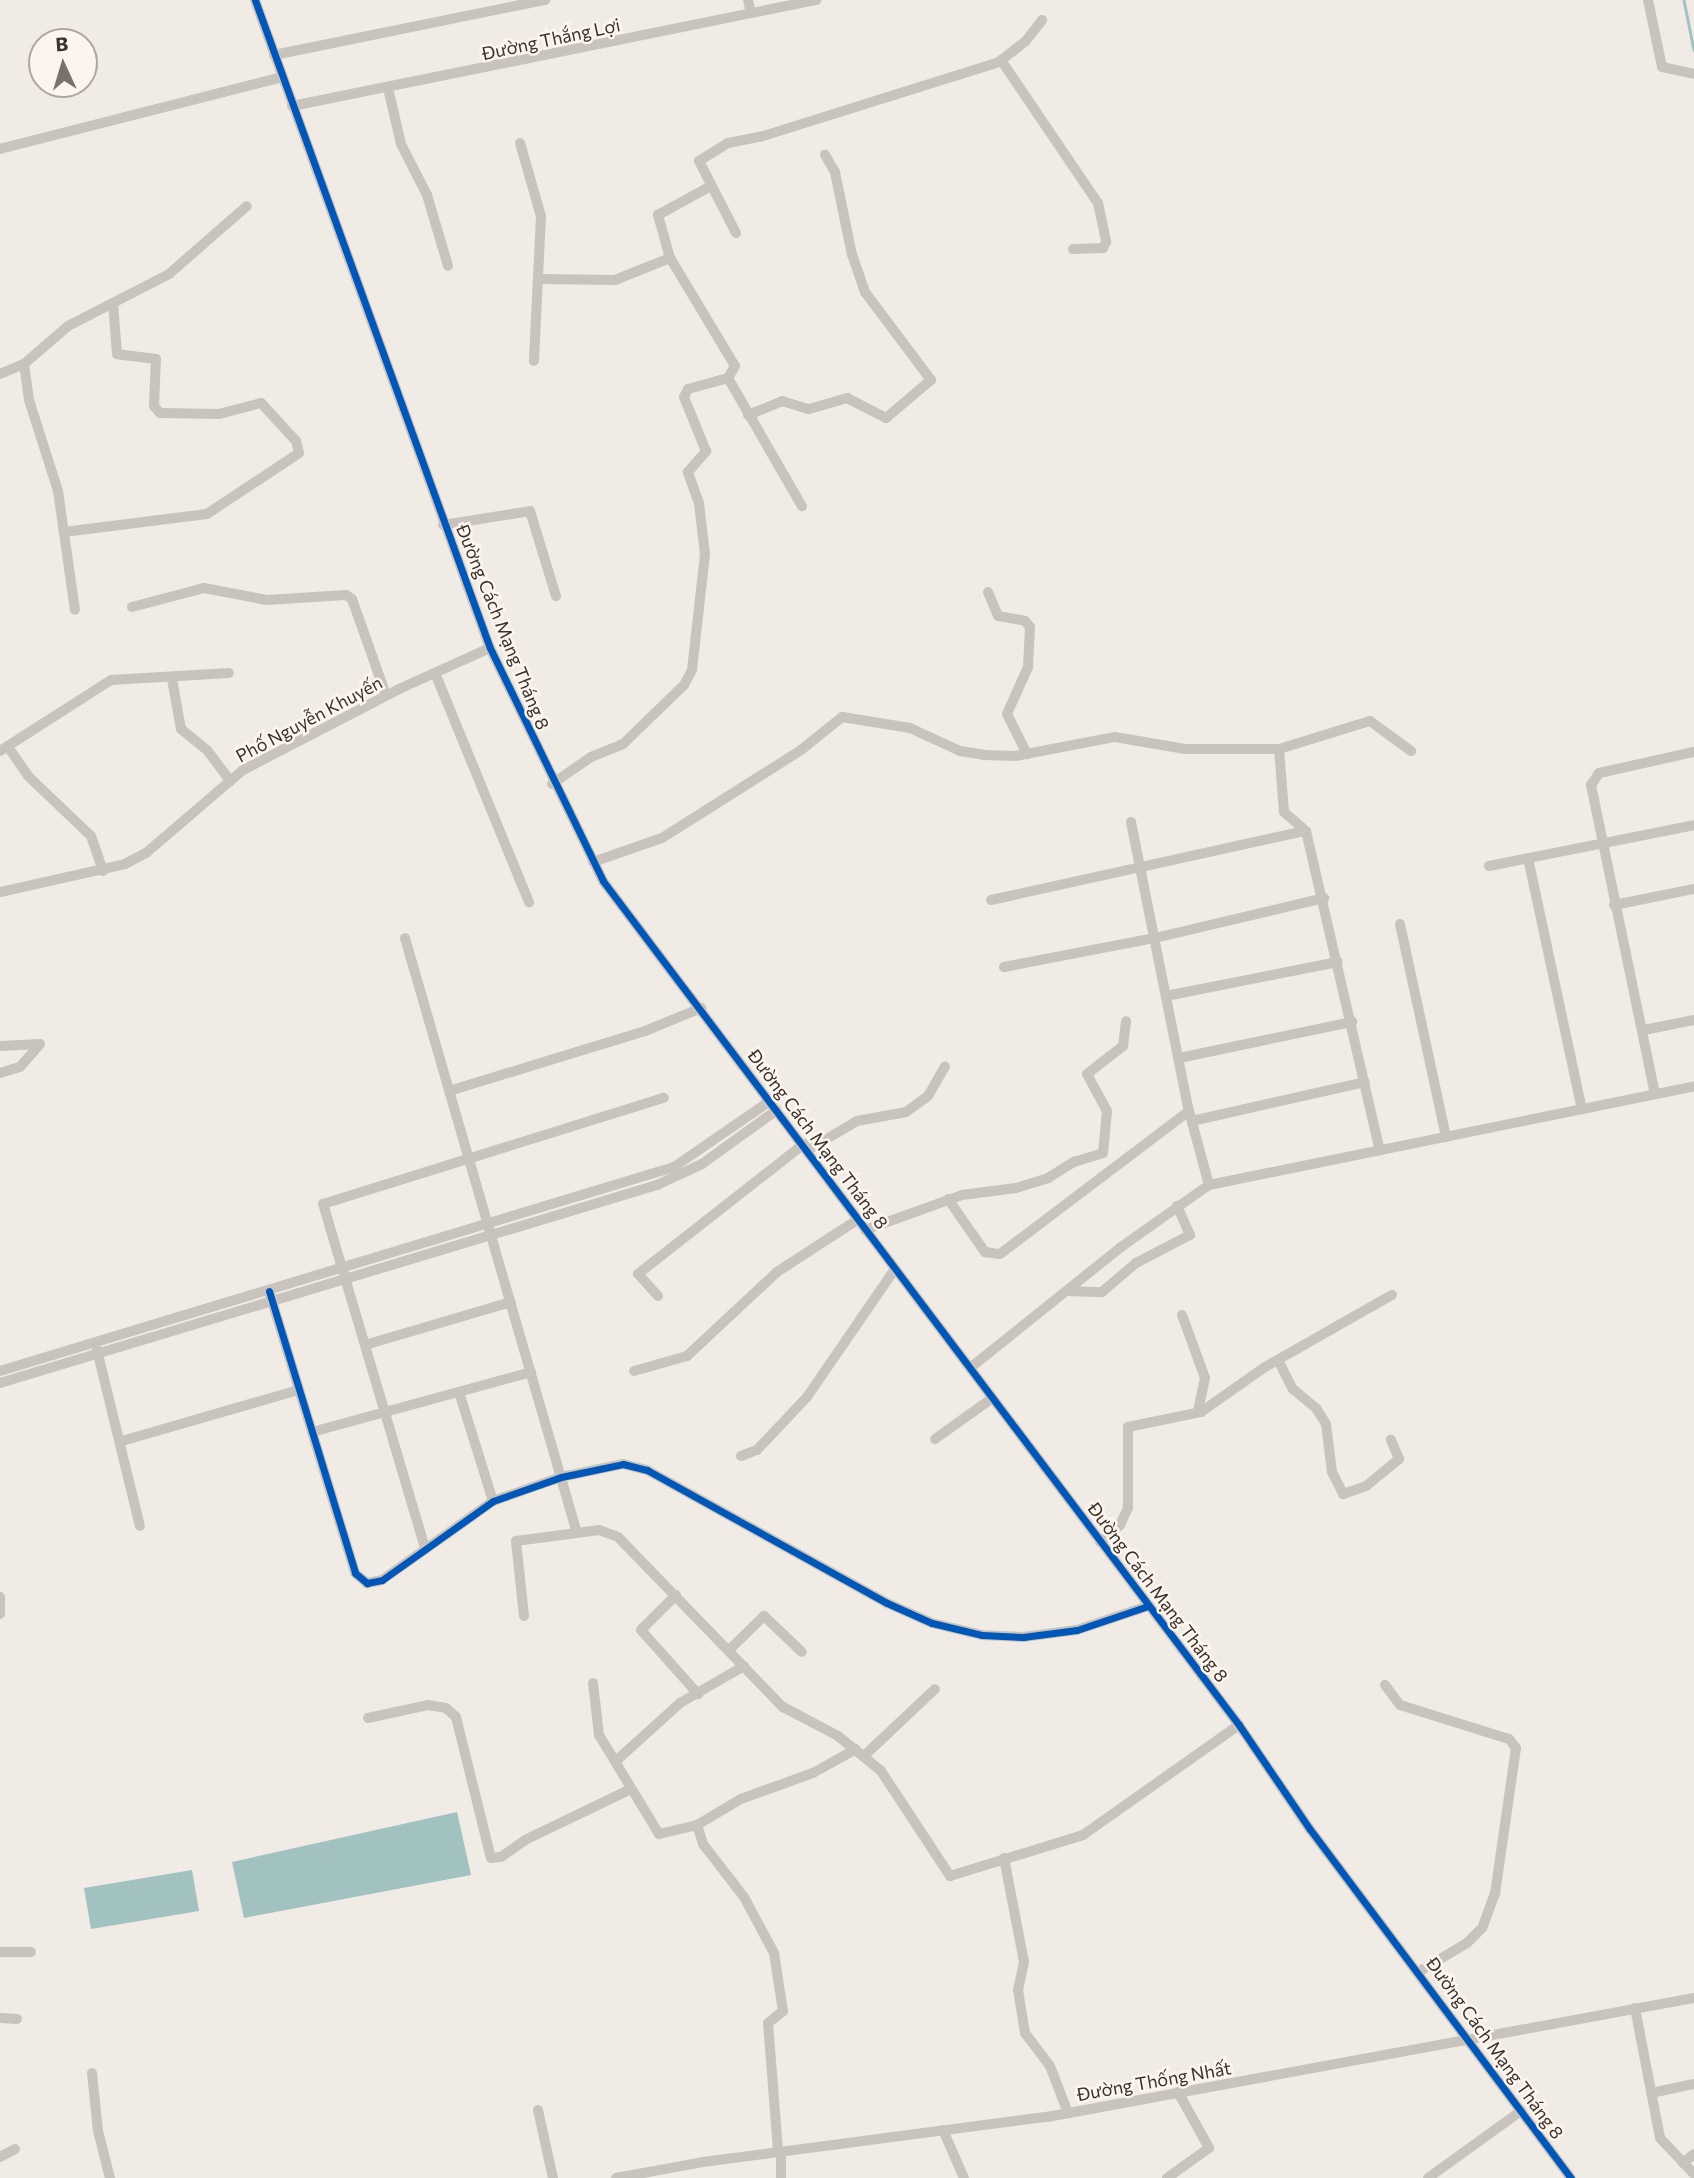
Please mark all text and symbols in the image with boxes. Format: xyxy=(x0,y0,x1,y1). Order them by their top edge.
street label: Đường Thắng Lợi xyxy=(480,14,622,64)
north arrow xyxy=(28,28,98,98)
text: B xyxy=(55,32,69,55)
street label: Đường Cách Mạng Tháng 8 xyxy=(452,521,554,733)
street label: Phố Nguyễn Khuyến xyxy=(232,671,386,767)
street label: Đường Cách Mạng Tháng 8 xyxy=(743,1045,893,1233)
street label: Đường Cách Mạng Tháng 8 xyxy=(1083,1498,1233,1686)
street label: Đường Cách Mạng Tháng 8 xyxy=(1422,1953,1568,2143)
street label: Đường Thống Nhất xyxy=(1075,2057,1233,2105)

